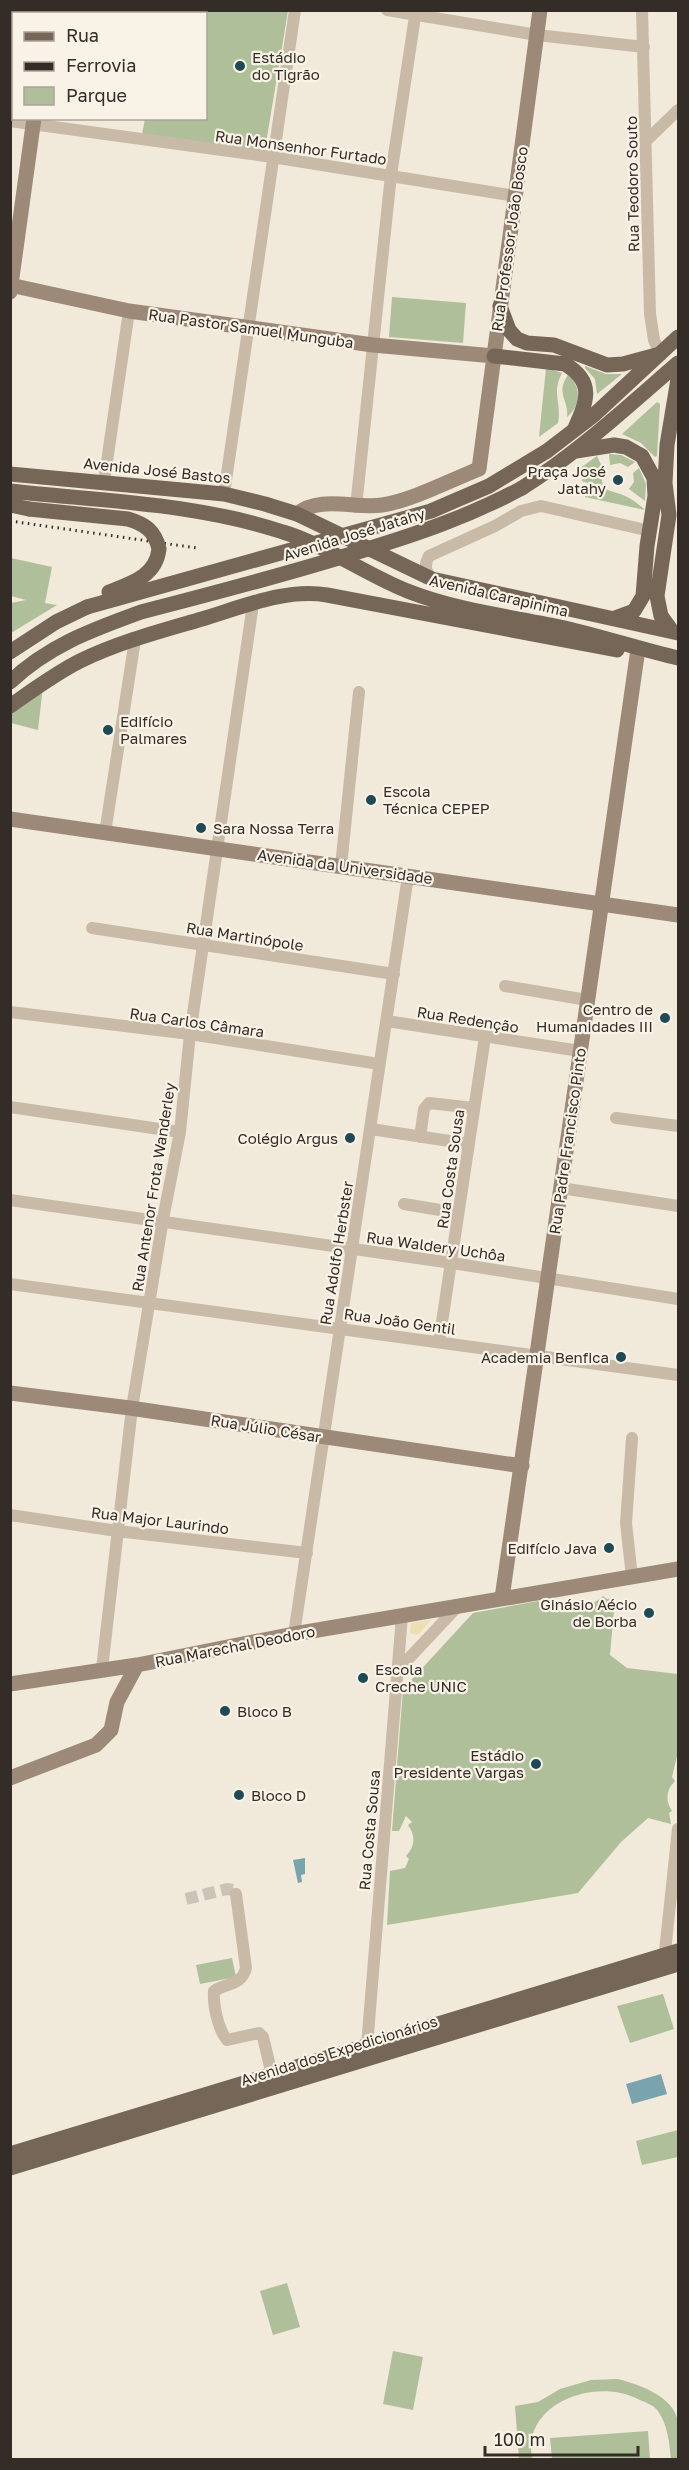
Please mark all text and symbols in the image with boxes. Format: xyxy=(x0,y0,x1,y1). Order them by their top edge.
legend xyxy=(12,12,207,120)
text: Rua xyxy=(66,24,99,46)
place label: Estádio do Tigrão xyxy=(252,48,320,83)
text: Ferrovia xyxy=(66,54,136,76)
marker: Estádio do Tigrão xyxy=(233,59,247,73)
text: Parque xyxy=(66,84,127,106)
street label: Rua Teodoro Souto xyxy=(622,116,642,252)
street label: Rua Monsenhor Furtado xyxy=(214,126,388,168)
street label: Rua Professor João Bosco xyxy=(487,145,531,333)
street label: Rua Pastor Samuel Munguba xyxy=(147,305,355,351)
street label: Avenida José Bastos xyxy=(83,453,231,487)
place label: Praça José Jatahy xyxy=(528,462,607,497)
marker: Praça José Jatahy xyxy=(611,473,625,487)
street label: Avenida José Jatahy xyxy=(281,504,427,564)
street label: Avenida Carapinima xyxy=(428,570,570,620)
place label: Edifício Palmares xyxy=(120,712,187,747)
marker: Edifício Palmares xyxy=(101,723,115,737)
place label: Escola Técnica CEPEP xyxy=(383,782,490,817)
marker: Escola Técnica CEPEP xyxy=(364,793,378,807)
place label: Sara Nossa Terra xyxy=(213,819,334,837)
marker: Sara Nossa Terra xyxy=(194,821,208,835)
street label: Avenida da Universidade xyxy=(256,845,434,887)
street label: Rua Martinópole xyxy=(185,918,305,954)
place label: Centro de Humanidades III xyxy=(536,1000,653,1035)
street label: Rua Redenção xyxy=(416,1002,520,1036)
street label: Rua Carlos Câmara xyxy=(129,1004,265,1040)
marker: Centro de Humanidades III xyxy=(658,1011,672,1025)
street label: Rua Padre Francisco Pinto xyxy=(545,1047,589,1235)
street label: Rua Antenor Frota Wanderley xyxy=(128,1081,179,1293)
street label: Rua Costa Sousa xyxy=(433,1108,467,1230)
place label: Colégio Argus xyxy=(237,1129,338,1147)
marker: Colégio Argus xyxy=(343,1131,357,1145)
street label: Rua Adolfo Herbster xyxy=(316,1180,356,1326)
street label: Rua Waldery Uchôa xyxy=(365,1227,507,1265)
street label: Rua João Gentil xyxy=(343,1304,457,1338)
place label: Academia Benfica xyxy=(481,1348,609,1366)
marker: Academia Benfica xyxy=(614,1350,628,1364)
street label: Rua Júlio César xyxy=(210,1410,323,1446)
street label: Rua Major Laurindo xyxy=(90,1503,230,1537)
place label: Edifício Java xyxy=(507,1539,597,1557)
marker: Edifício Java xyxy=(602,1541,616,1555)
place label: Ginásio Aécio de Borba xyxy=(540,1595,637,1630)
marker: Ginásio Aécio de Borba xyxy=(642,1606,656,1620)
street label: Rua Marechal Deodoro xyxy=(154,1622,316,1670)
place label: Escola Creche UNIC xyxy=(375,1660,467,1695)
marker: Escola Creche UNIC xyxy=(356,1671,370,1685)
place label: Bloco B xyxy=(237,1702,292,1720)
marker: Bloco B xyxy=(218,1704,232,1718)
place label: Estádio Presidente Vargas xyxy=(393,1746,524,1781)
marker: Estádio Presidente Vargas xyxy=(529,1757,543,1771)
street label: Rua Costa Sousa xyxy=(355,1769,383,1891)
place label: Bloco D xyxy=(251,1786,306,1804)
marker: Bloco D xyxy=(232,1788,246,1802)
street label: Avenida dos Expedicionários xyxy=(238,2011,440,2089)
scale bar xyxy=(485,2419,638,2457)
text: 100 m xyxy=(494,2428,545,2450)

